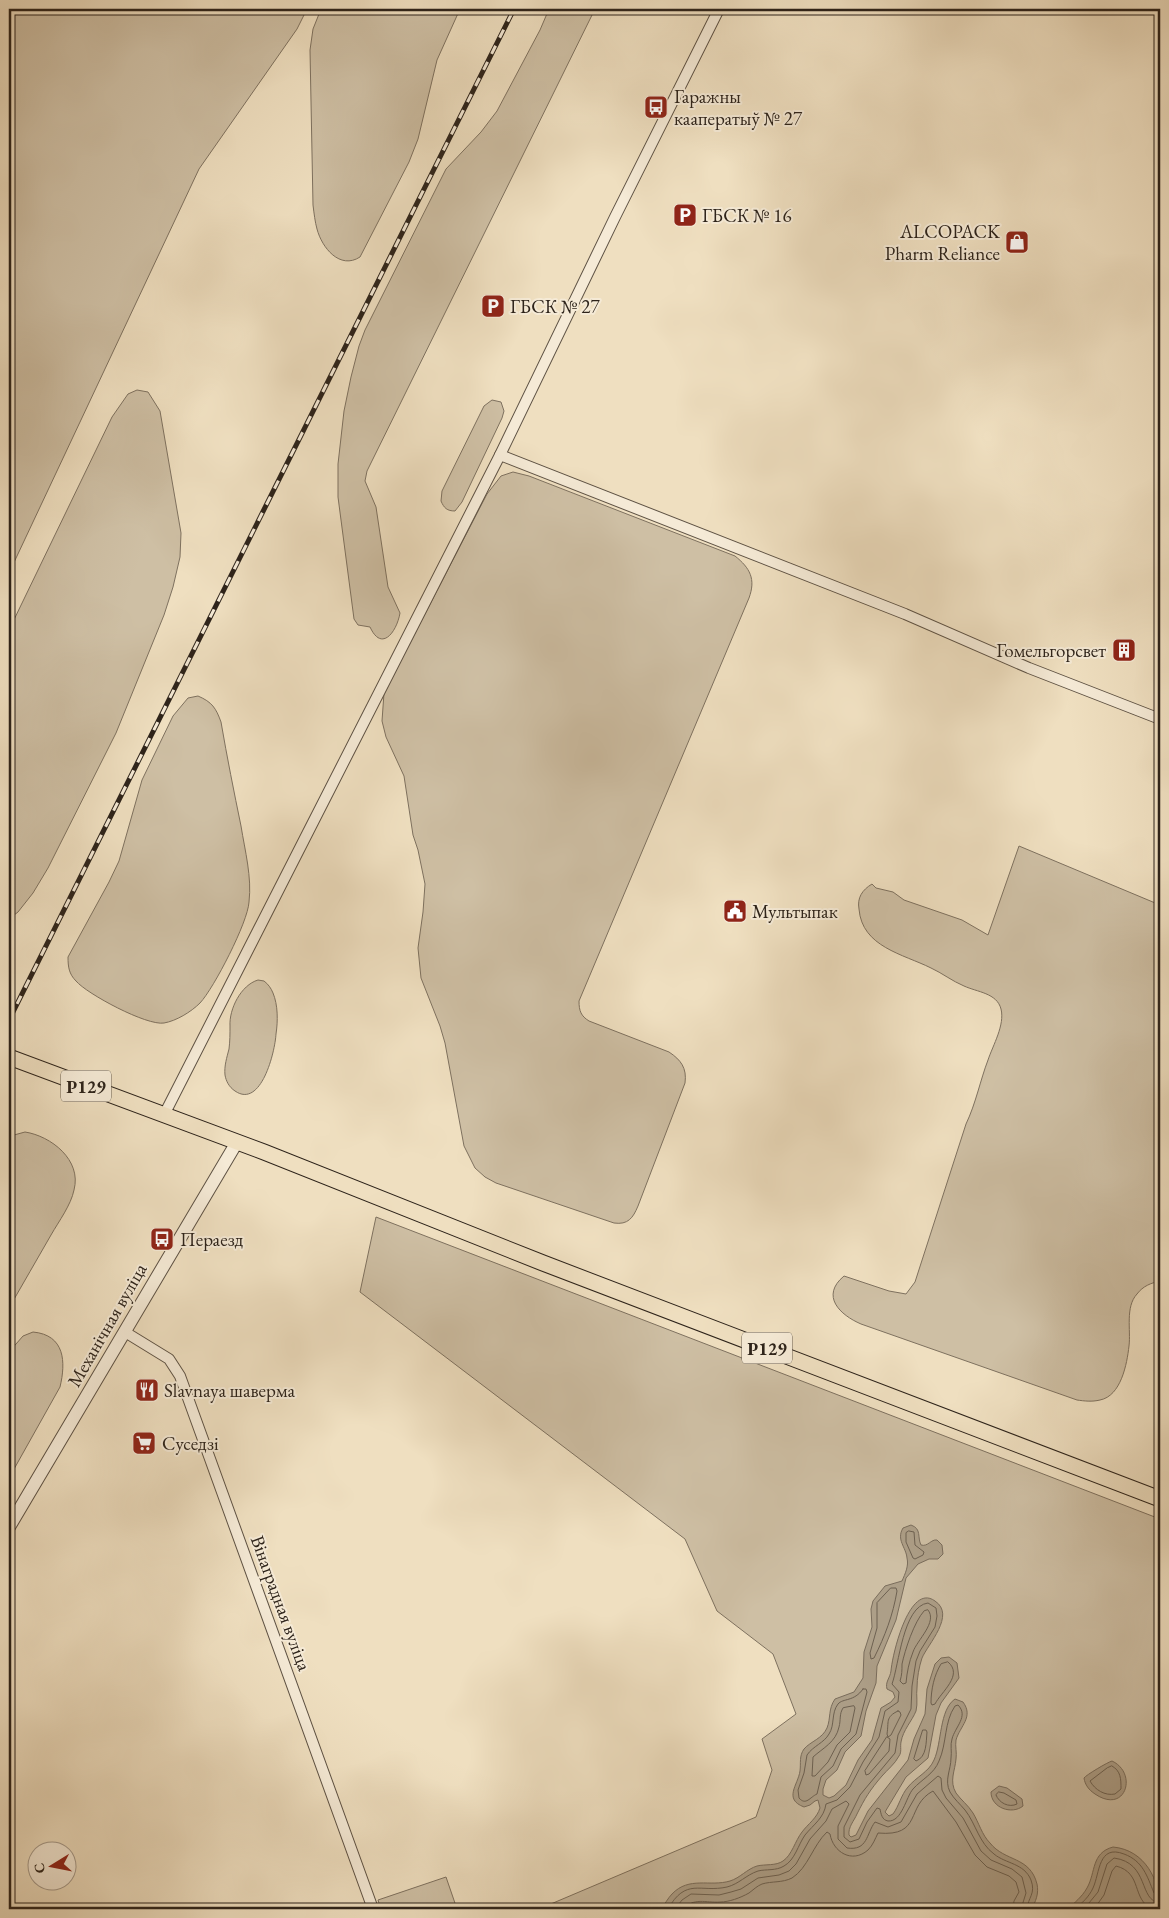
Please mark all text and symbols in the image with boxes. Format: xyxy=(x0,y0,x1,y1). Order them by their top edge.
place label: Гаражны кааператыў № 27 xyxy=(674,84,803,131)
bus stop icon: Гаражны кааператыў № 27 xyxy=(643,94,669,120)
parking icon: ГБСК № 16 xyxy=(672,202,698,228)
place label: ГБСК № 16 xyxy=(702,203,792,228)
place label: ALCOPACK Pharm Reliance xyxy=(885,219,1001,266)
shop icon: ALCOPACK Pharm Reliance xyxy=(1004,229,1030,255)
parking icon: ГБСК № 27 xyxy=(480,293,506,319)
place label: ГБСК № 27 xyxy=(510,294,600,319)
building icon: Гомельгорсвет xyxy=(1111,637,1137,663)
place label: Гомельгорсвет xyxy=(996,638,1106,663)
public building icon: Мультыпак xyxy=(722,898,748,924)
place label: Мультыпак xyxy=(752,899,838,924)
road number: Р129 xyxy=(61,1070,111,1102)
bus stop icon: Пераезд xyxy=(149,1226,175,1252)
place label: Пераезд xyxy=(180,1227,244,1252)
street label: Механічная вуліца xyxy=(61,1258,153,1391)
road number: Р129 xyxy=(742,1332,792,1364)
restaurant icon: Slavnaya шаверма xyxy=(134,1377,160,1403)
place label: Slavnaya шаверма xyxy=(164,1378,296,1403)
supermarket icon: Суседзі xyxy=(131,1430,157,1456)
place label: Суседзі xyxy=(162,1431,219,1456)
street label: Вінаградная вуліца xyxy=(245,1532,317,1675)
north arrow xyxy=(28,1840,78,1890)
text: С xyxy=(29,1862,49,1875)

